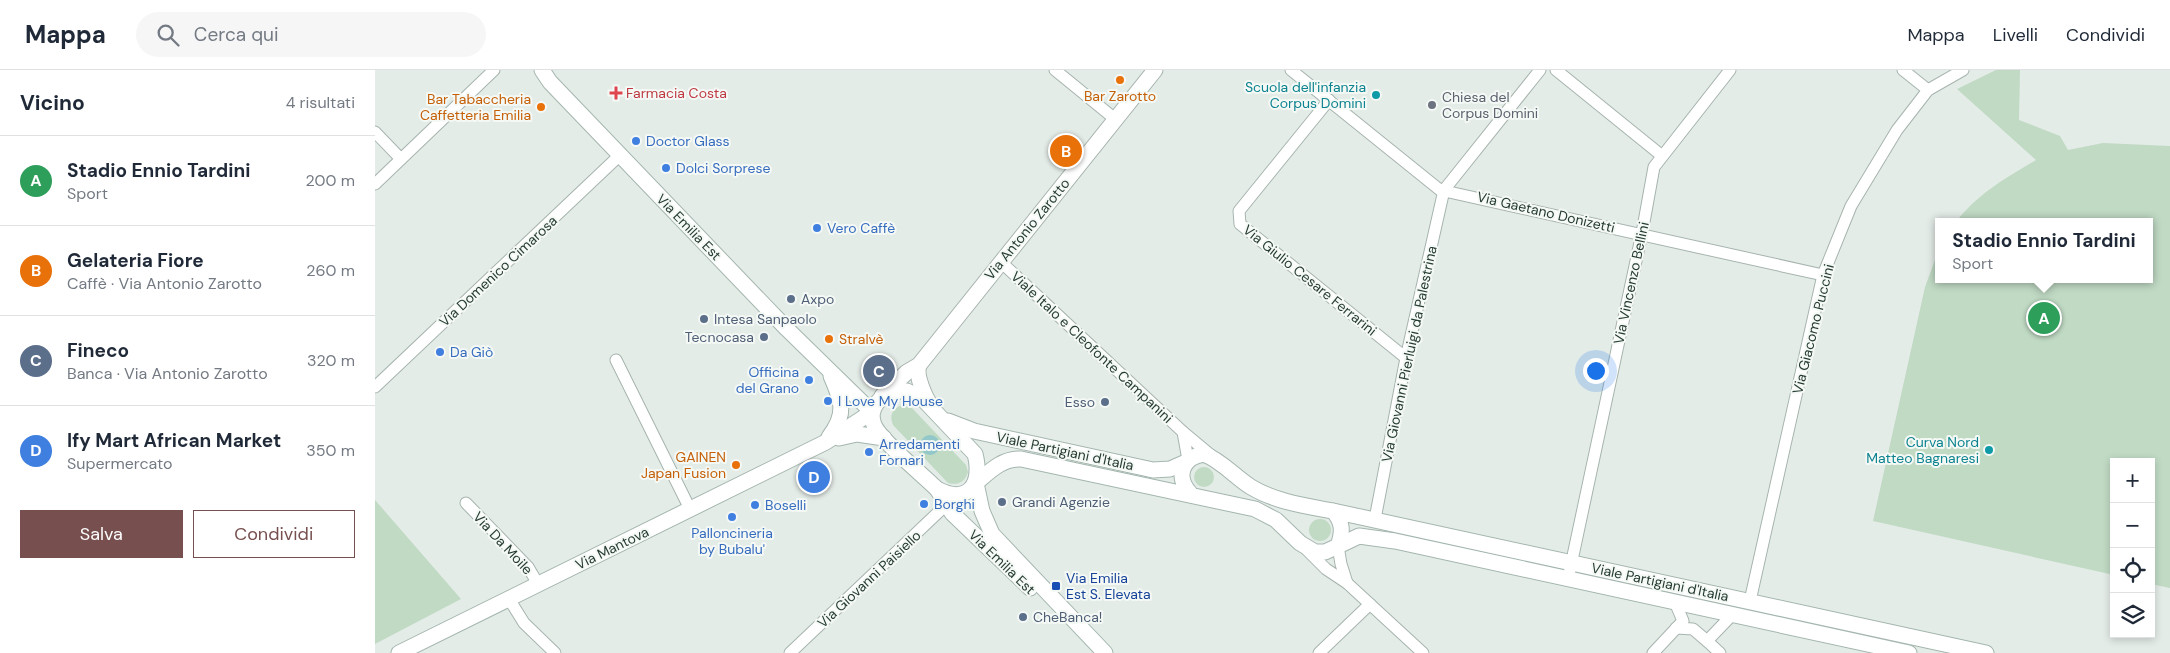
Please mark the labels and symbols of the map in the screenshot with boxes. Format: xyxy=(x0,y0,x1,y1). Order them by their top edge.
marker: Bar Zarotto xyxy=(1114,74,1126,86)
place label: Scuola dell'infanzia Corpus Domini xyxy=(1245,78,1366,112)
place label: Farmacia Costa xyxy=(626,84,727,102)
marker: Farmacia Costa xyxy=(610,87,622,99)
place label: Bar Zarotto xyxy=(1084,87,1156,105)
place label: Chiesa del Corpus Domini xyxy=(1442,88,1538,122)
marker: Scuola dell'infanzia Corpus Domini xyxy=(1370,89,1382,101)
place label: Bar Tabaccheria Caffetteria Emilia xyxy=(420,90,531,124)
marker: Chiesa del Corpus Domini xyxy=(1426,99,1438,111)
marker: Bar Tabaccheria Caffetteria Emilia xyxy=(535,101,547,113)
place label: Doctor Glass xyxy=(646,132,730,150)
pin: B xyxy=(1050,132,1082,170)
marker: Doctor Glass xyxy=(630,135,642,147)
place label: Dolci Sorprese xyxy=(676,159,770,177)
marker: Dolci Sorprese xyxy=(660,162,672,174)
street label: Via Antonio Zarotto xyxy=(980,175,1074,283)
street label: Via Gaetano Donizetti xyxy=(1475,187,1617,237)
street label: Via Emilia Est xyxy=(653,190,725,264)
street label: Via Domenico Cimarosa xyxy=(435,211,561,331)
place label: Vero Caffè xyxy=(827,219,895,237)
street label: Via Vincenzo Bellini xyxy=(1609,220,1653,346)
street label: Via Giulio Cesare Ferrarini xyxy=(1239,221,1381,339)
marker: Vero Caffè xyxy=(811,222,823,234)
street label: Via Giovanni Pierluigi da Palestrina xyxy=(1377,244,1441,464)
street label: Via Giacomo Puccini xyxy=(1788,262,1838,396)
street label: Viale Italo e Cleofonte Campanini xyxy=(1007,267,1177,427)
place label: Axpo xyxy=(801,290,834,308)
marker: Axpo xyxy=(785,293,797,305)
pin: A xyxy=(2028,299,2060,337)
place label: Intesa Sanpaolo xyxy=(714,310,817,328)
marker: Intesa Sanpaolo xyxy=(698,313,710,325)
place label: Tecnocasa xyxy=(685,328,754,346)
place label: Stralvè xyxy=(839,330,884,348)
marker: Tecnocasa xyxy=(758,331,770,343)
marker: Stralvè xyxy=(823,333,835,345)
place label: Da Giò xyxy=(450,343,493,361)
marker: Da Giò xyxy=(434,346,446,358)
pin: C xyxy=(863,352,895,390)
your location xyxy=(1583,358,1609,384)
place label: Officina del Grano xyxy=(736,363,799,397)
marker: Officina del Grano xyxy=(803,374,815,386)
place label: I Love My House xyxy=(838,392,943,410)
place label: Esso xyxy=(1065,393,1095,411)
marker: I Love My House xyxy=(822,395,834,407)
marker: Esso xyxy=(1099,396,1111,408)
street label: Viale Partigiani d'Italia xyxy=(995,428,1135,474)
place label: Curva Nord Matteo Bagnaresi xyxy=(1866,433,1979,467)
place label: Arredamenti Fornari xyxy=(879,435,960,469)
marker: Curva Nord Matteo Bagnaresi xyxy=(1983,444,1995,456)
marker: Arredamenti Fornari xyxy=(863,446,875,458)
place label: GAINEN Japan Fusion xyxy=(641,448,726,482)
pin: D xyxy=(798,458,830,496)
marker: GAINEN Japan Fusion xyxy=(730,459,742,471)
place label: Grandi Agenzie xyxy=(1012,493,1110,511)
place label: Borghi xyxy=(934,495,975,513)
place label: Boselli xyxy=(765,496,806,514)
marker: Grandi Agenzie xyxy=(996,496,1008,508)
marker: Borghi xyxy=(918,498,930,510)
marker: Boselli xyxy=(749,499,761,511)
street label: Via Da Moile xyxy=(469,508,537,578)
marker: Palloncineria by Bubalu' xyxy=(726,511,738,523)
street label: Via Mantova xyxy=(572,523,652,573)
place label: Palloncineria by Bubalu' xyxy=(691,524,773,558)
street label: Via Giovanni Paisiello xyxy=(813,526,925,632)
street label: Via Emilia Est xyxy=(965,526,1039,598)
street label: Viale Partigiani d'Italia xyxy=(1590,559,1730,605)
place label: Via Emilia Est S. Elevata xyxy=(1066,569,1151,603)
marker: Via Emilia Est S. Elevata xyxy=(1050,580,1062,592)
place label: CheBanca! xyxy=(1033,608,1102,626)
marker: CheBanca! xyxy=(1017,611,1029,623)

